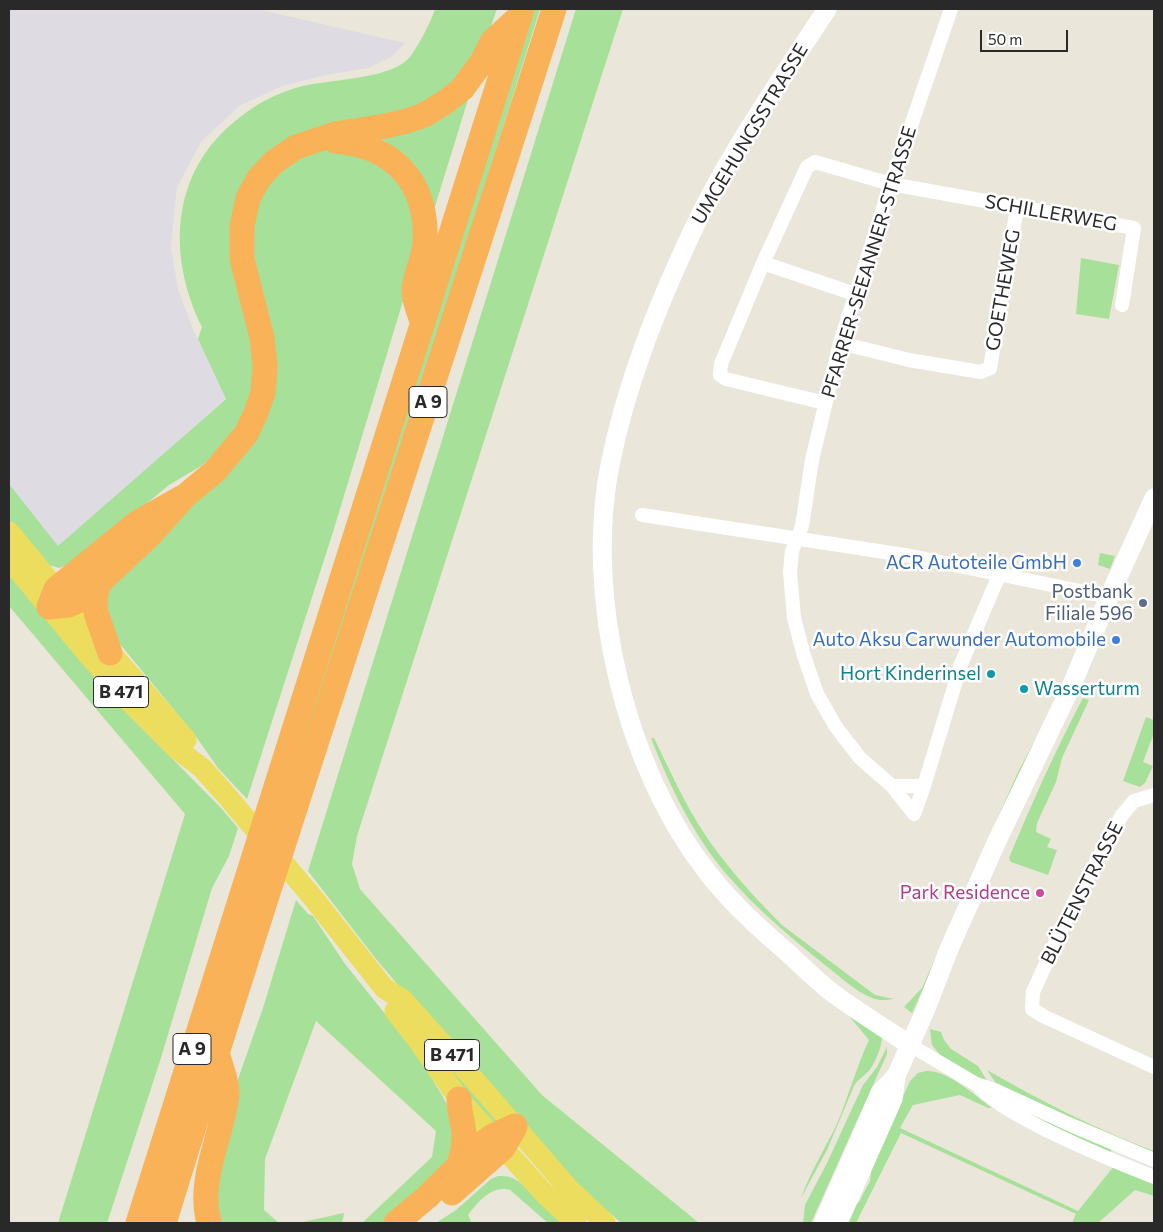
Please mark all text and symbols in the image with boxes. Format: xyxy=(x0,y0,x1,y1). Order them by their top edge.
scale bar xyxy=(983,20,1070,52)
text: 50 m xyxy=(988,30,1022,48)
street label: UMGEHUNGSSTRASSE xyxy=(687,40,813,228)
street label: PFARRER-SEEANNER-STRASSE xyxy=(817,124,921,400)
street label: SCHILLERWEG xyxy=(983,190,1119,236)
street label: GOETHEWEG xyxy=(981,227,1025,353)
road number: A 9 xyxy=(409,387,447,418)
place label: ACR Autoteile GmbH xyxy=(886,552,1067,574)
marker: ACR Autoteile GmbH xyxy=(1071,557,1083,569)
place label: Postbank Filiale 596 xyxy=(1045,581,1133,625)
marker: Postbank Filiale 596 xyxy=(1137,597,1149,609)
place label: Auto Aksu Carwunder Automobile xyxy=(813,629,1106,651)
marker: Auto Aksu Carwunder Automobile xyxy=(1110,634,1122,646)
place label: Hort Kinderinsel xyxy=(840,663,981,685)
marker: Hort Kinderinsel xyxy=(985,668,997,680)
road number: B 471 xyxy=(94,676,148,708)
place label: Wasserturm xyxy=(1034,678,1140,700)
marker: Wasserturm xyxy=(1018,683,1030,695)
street label: BLÜTENSTRASSE xyxy=(1036,818,1128,968)
place label: Park Residence xyxy=(900,882,1030,904)
marker: Park Residence xyxy=(1034,887,1046,899)
road number: A 9 xyxy=(173,1034,211,1064)
road number: B 471 xyxy=(424,1040,480,1070)

